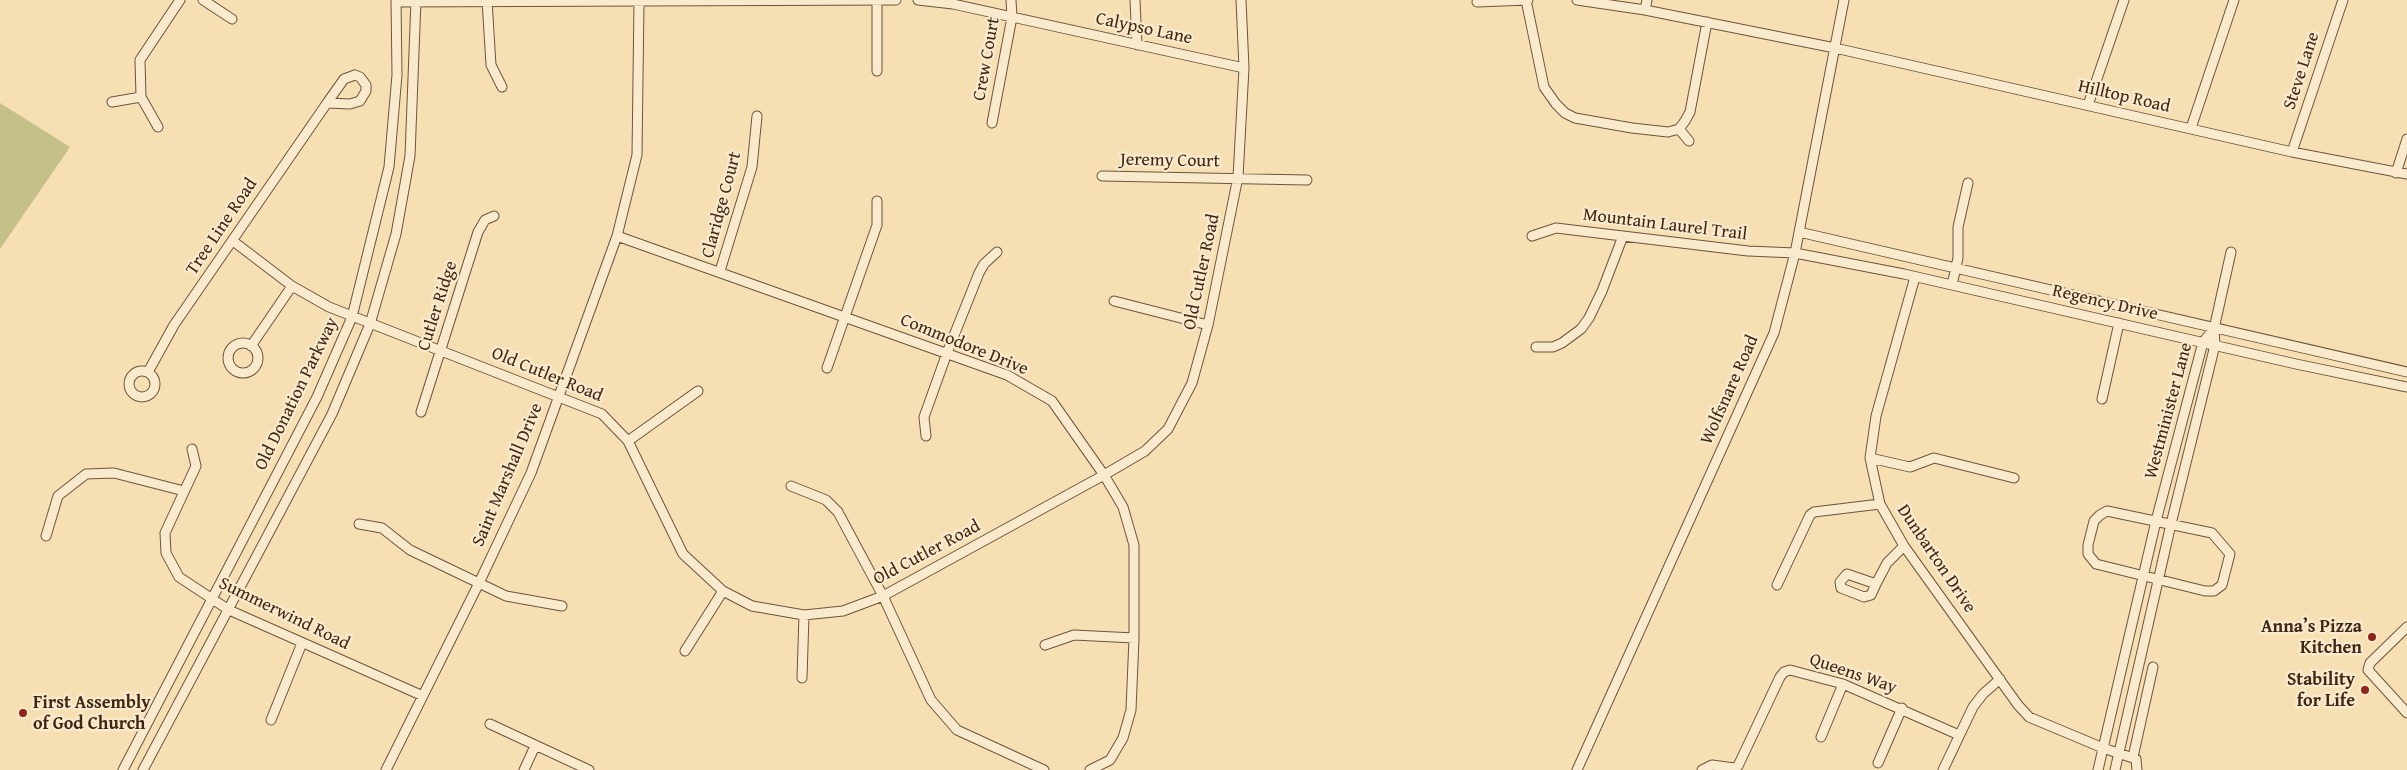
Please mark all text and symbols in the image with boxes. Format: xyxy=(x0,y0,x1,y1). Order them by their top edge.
street label: Calypso Lane xyxy=(1094,8,1194,50)
street label: Crew Court xyxy=(969,15,1005,103)
street label: Steve Lane xyxy=(2279,29,2325,113)
street label: Hilltop Road xyxy=(2076,76,2172,118)
street label: Claridge Court xyxy=(697,149,747,261)
street label: Jeremy Court xyxy=(1120,149,1220,173)
street label: Tree Line Road xyxy=(182,174,262,280)
street label: Mountain Laurel Trail xyxy=(1582,204,1748,246)
street label: Old Cutler Road xyxy=(1179,212,1225,332)
street label: Cutler Ridge xyxy=(413,258,463,354)
street label: Regency Drive xyxy=(2050,280,2160,326)
street label: Commodore Drive xyxy=(897,309,1031,381)
street label: Old Donation Parkway xyxy=(251,314,343,474)
street label: Wolfsnare Road xyxy=(1696,332,1764,448)
street label: Westminister Lane xyxy=(2140,340,2198,482)
street label: Old Cutler Road xyxy=(488,343,606,407)
street label: Saint Marshall Drive xyxy=(468,400,548,550)
street label: Dunbarton Drive xyxy=(1892,501,1980,617)
street label: Old Cutler Road xyxy=(870,516,984,590)
street label: Summerwind Road xyxy=(215,573,353,655)
place label: Anna’s Pizza Kitchen xyxy=(2261,616,2362,659)
marker: Anna’s Pizza Kitchen xyxy=(2366,631,2378,643)
street label: Queens Way xyxy=(1807,649,1899,699)
place label: Stability for Life xyxy=(2287,669,2355,712)
marker: Stability for Life xyxy=(2359,684,2371,696)
place label: First Assembly of God Church xyxy=(33,692,151,734)
marker: First Assembly of God Church xyxy=(17,707,29,719)

